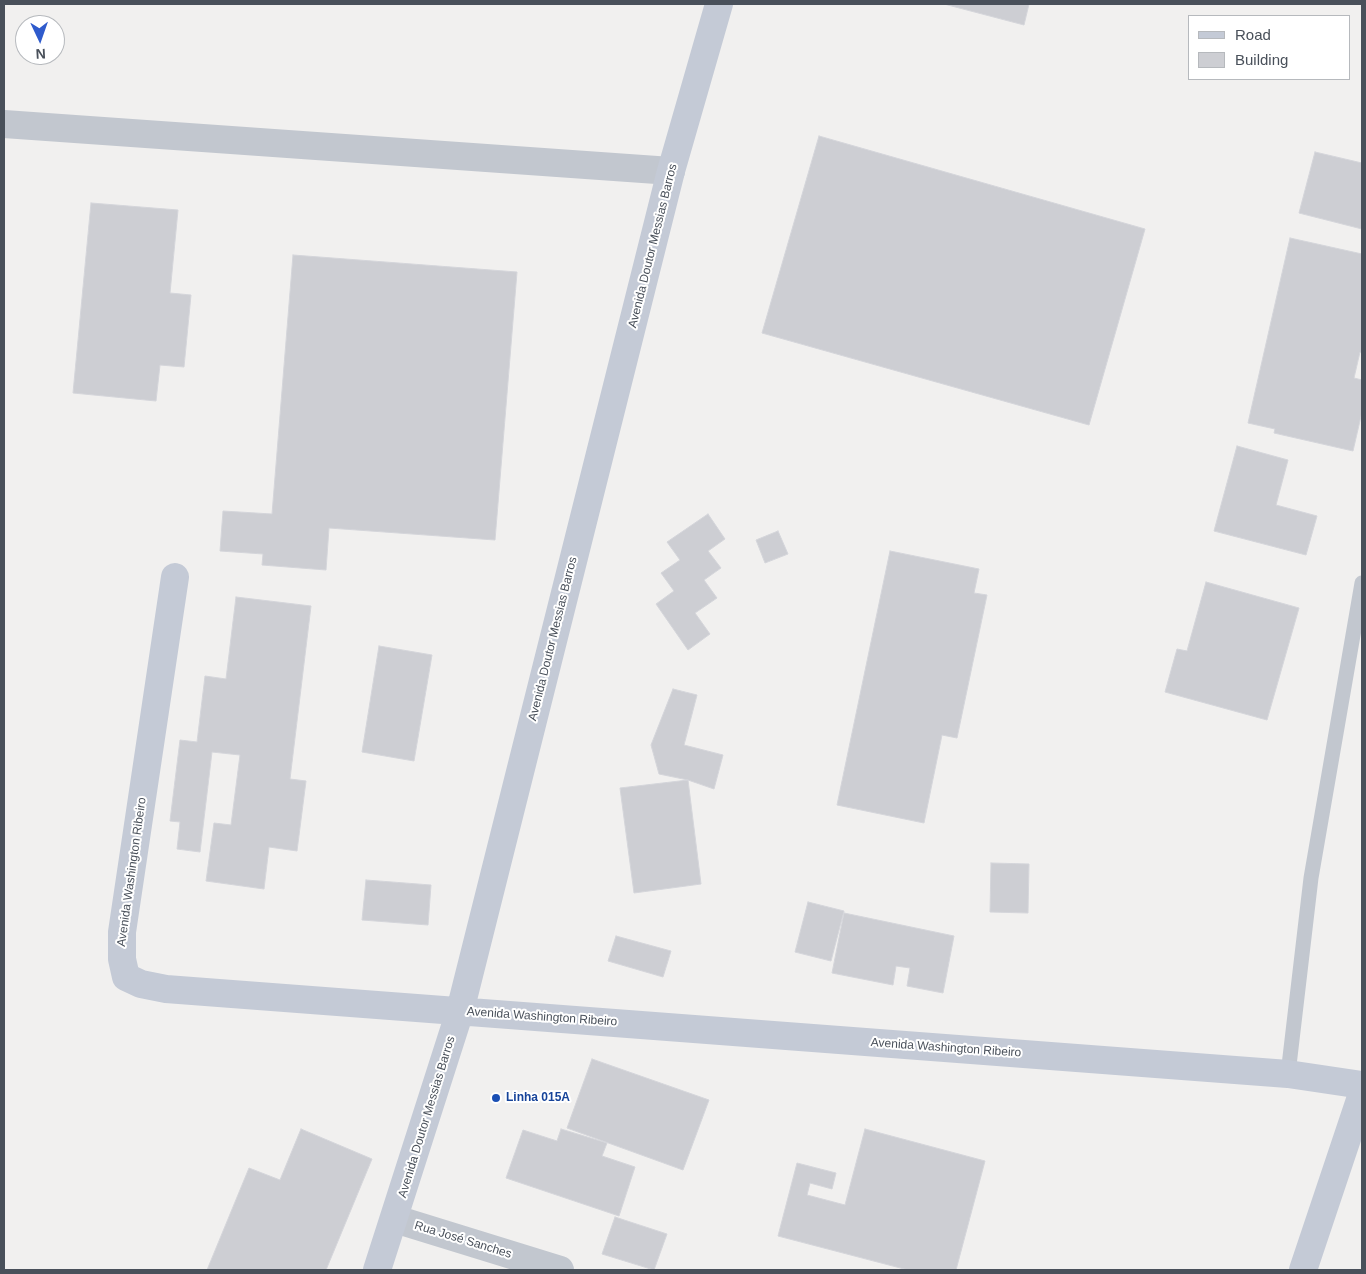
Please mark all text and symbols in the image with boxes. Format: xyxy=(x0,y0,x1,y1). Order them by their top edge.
north arrow xyxy=(15,15,65,65)
legend xyxy=(1188,15,1351,80)
text: Road xyxy=(1235,26,1271,43)
text: N xyxy=(35,46,46,62)
text: Building xyxy=(1235,51,1288,68)
street label: Avenida Doutor Messias Barros xyxy=(626,163,680,329)
street label: Avenida Doutor Messias Barros xyxy=(526,556,580,722)
street label: Avenida Washington Ribeiro xyxy=(114,796,150,948)
street label: Avenida Washington Ribeiro xyxy=(466,1005,618,1029)
street label: Avenida Doutor Messias Barros xyxy=(395,1034,459,1200)
street label: Avenida Washington Ribeiro xyxy=(870,1036,1022,1060)
place label: Linha 015A xyxy=(506,1091,570,1105)
marker: Linha 015A xyxy=(490,1092,502,1104)
street label: Rua José Sanches xyxy=(413,1218,513,1262)

